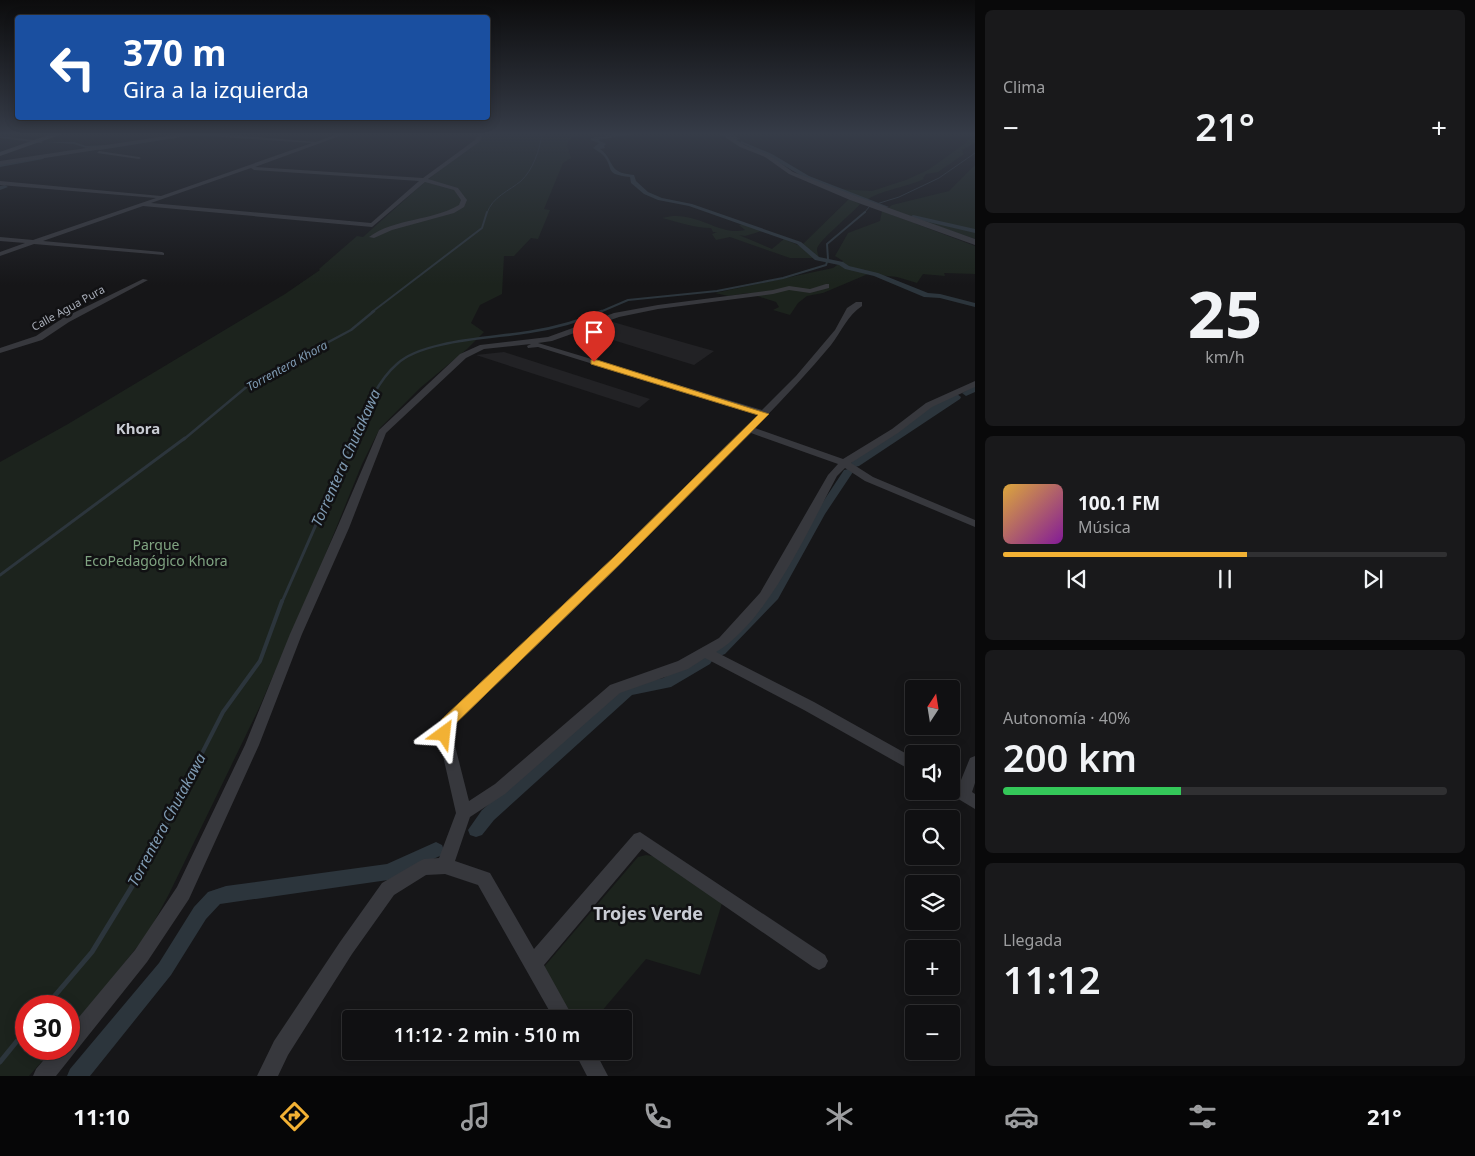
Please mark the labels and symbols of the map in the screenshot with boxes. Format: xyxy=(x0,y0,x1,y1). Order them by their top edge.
street label: Calle Agua Pura xyxy=(29,281,107,334)
pin xyxy=(573,311,615,362)
water label: Torrentera Khora xyxy=(243,336,331,395)
water label: Torrentera Chutakawa xyxy=(306,385,385,529)
district label: Khora xyxy=(116,418,160,438)
park label: Parque EcoPedagógico Khora xyxy=(84,535,228,570)
north arrow xyxy=(905,680,960,735)
position arrow xyxy=(417,707,469,759)
water label: Torrentera Chutakawa xyxy=(122,749,210,890)
district label: Trojes Verde xyxy=(593,901,703,925)
speed limit sign: 30 xyxy=(15,995,80,1060)

